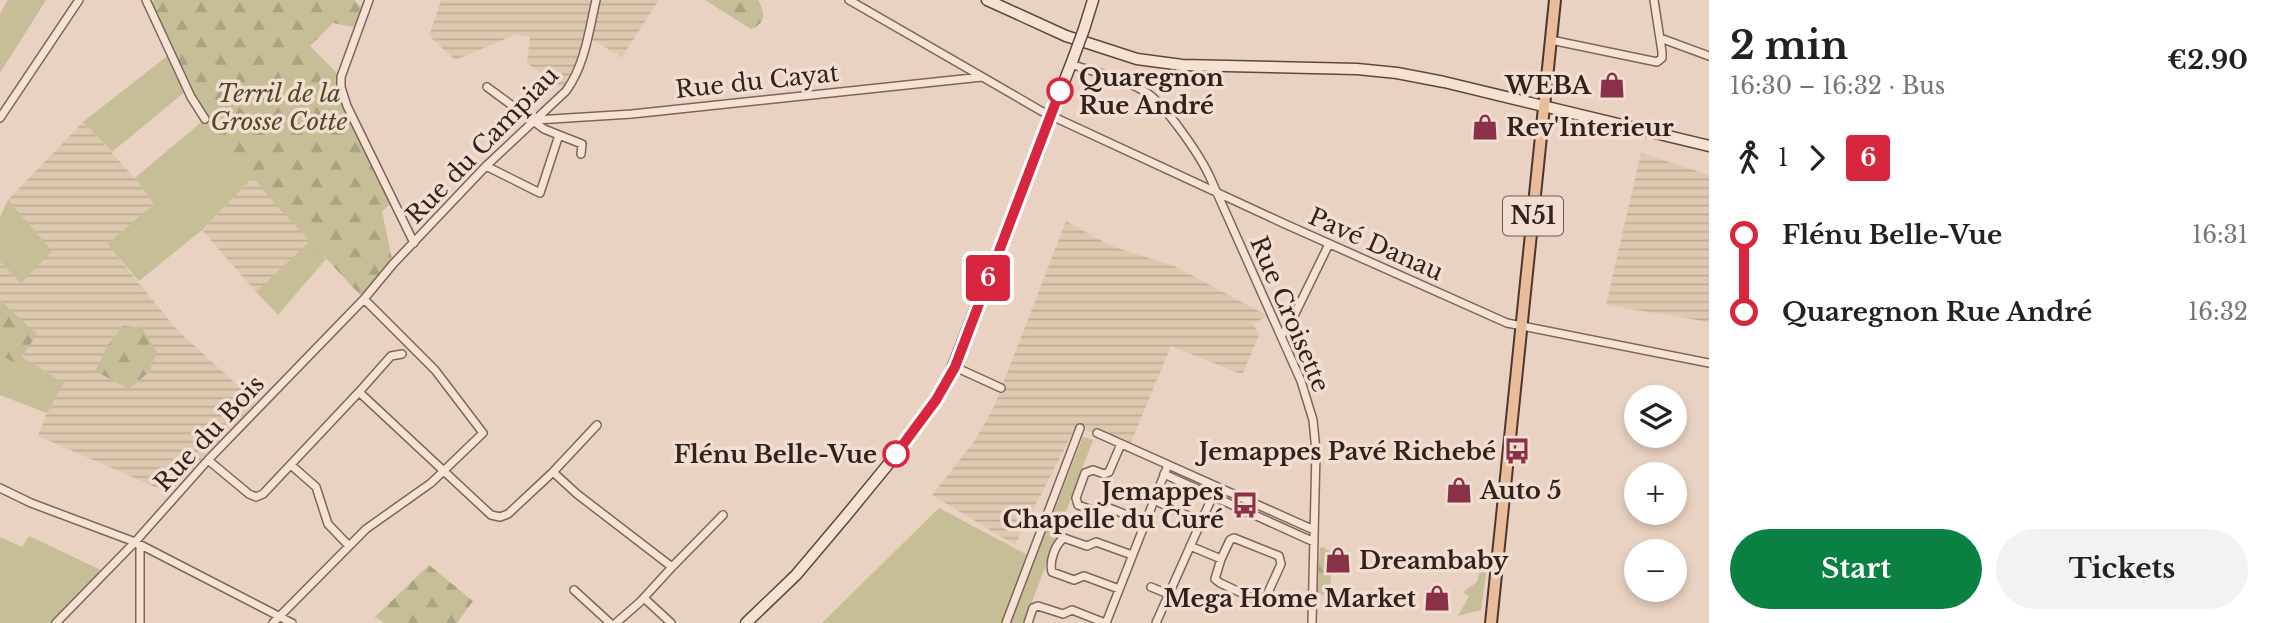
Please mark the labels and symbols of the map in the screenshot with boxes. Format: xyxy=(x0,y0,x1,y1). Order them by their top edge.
street label: Rue du Cayat xyxy=(674,58,840,104)
street label: Rue du Campiau xyxy=(400,60,564,230)
place label: Quaregnon Rue André xyxy=(1079,63,1224,120)
shop icon: WEBA xyxy=(1597,70,1627,100)
place label: WEBA xyxy=(1504,71,1593,100)
marker: Quaregnon Rue André xyxy=(1047,78,1073,104)
park label: Terril de la Grosse Cotte xyxy=(211,79,348,136)
shop icon: Rev'Interieur xyxy=(1470,112,1500,142)
place label: Rev'Interieur xyxy=(1506,113,1674,142)
road number: N51 xyxy=(1503,196,1563,236)
street label: Pavé Danau xyxy=(1304,201,1448,287)
street label: Rue Croisette xyxy=(1244,232,1336,396)
line badge: 6 xyxy=(965,255,1011,301)
street label: Rue du Bois xyxy=(148,369,270,497)
bus stop icon: Jemappes Pavé Richebé xyxy=(1502,436,1532,466)
place label: Jemappes Pavé Richebé xyxy=(1194,437,1496,466)
place label: Flénu Belle-Vue xyxy=(674,440,877,469)
marker: Flénu Belle-Vue xyxy=(883,441,909,467)
shop icon: Auto 5 xyxy=(1444,475,1474,505)
place label: Auto 5 xyxy=(1479,476,1561,505)
place label: Jemappes Chapelle du Curé xyxy=(1002,477,1224,534)
bus stop icon: Jemappes Chapelle du Curé xyxy=(1230,490,1260,520)
shop icon: Dreambaby xyxy=(1323,545,1353,575)
place label: Dreambaby xyxy=(1359,546,1509,575)
shop icon: Mega Home Market xyxy=(1422,583,1452,613)
place label: Mega Home Market xyxy=(1164,584,1417,613)

